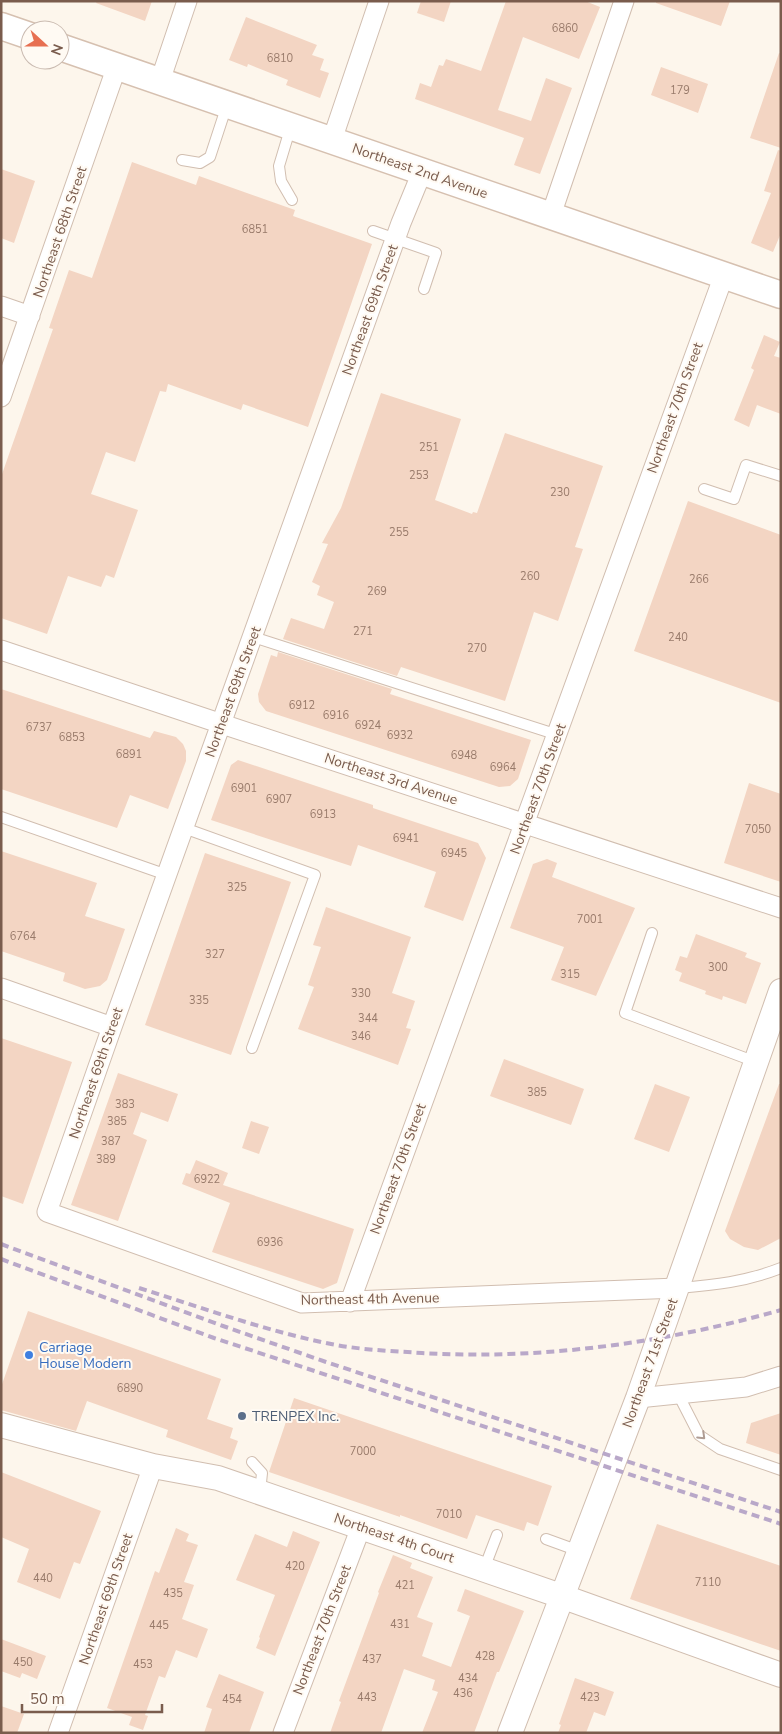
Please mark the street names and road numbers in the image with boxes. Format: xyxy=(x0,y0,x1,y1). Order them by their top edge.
street label: Northeast 2nd Avenue xyxy=(350,139,490,203)
street label: Northeast 68th Street xyxy=(29,164,91,300)
street label: Northeast 69th Street xyxy=(337,242,403,378)
street label: Northeast 70th Street xyxy=(642,340,708,476)
street label: Northeast 69th Street xyxy=(200,624,266,760)
street label: Northeast 70th Street xyxy=(505,721,571,857)
street label: Northeast 3rd Avenue xyxy=(322,748,460,810)
street label: Northeast 69th Street xyxy=(65,1005,127,1141)
street label: Northeast 70th Street xyxy=(365,1101,431,1237)
street label: Northeast 4th Avenue xyxy=(300,1288,440,1310)
street label: Northeast 71st Street xyxy=(618,1295,682,1430)
street label: Northeast 4th Court xyxy=(331,1508,457,1568)
street label: Northeast 69th Street xyxy=(75,1531,137,1667)
street label: Northeast 70th Street xyxy=(288,1562,356,1698)

